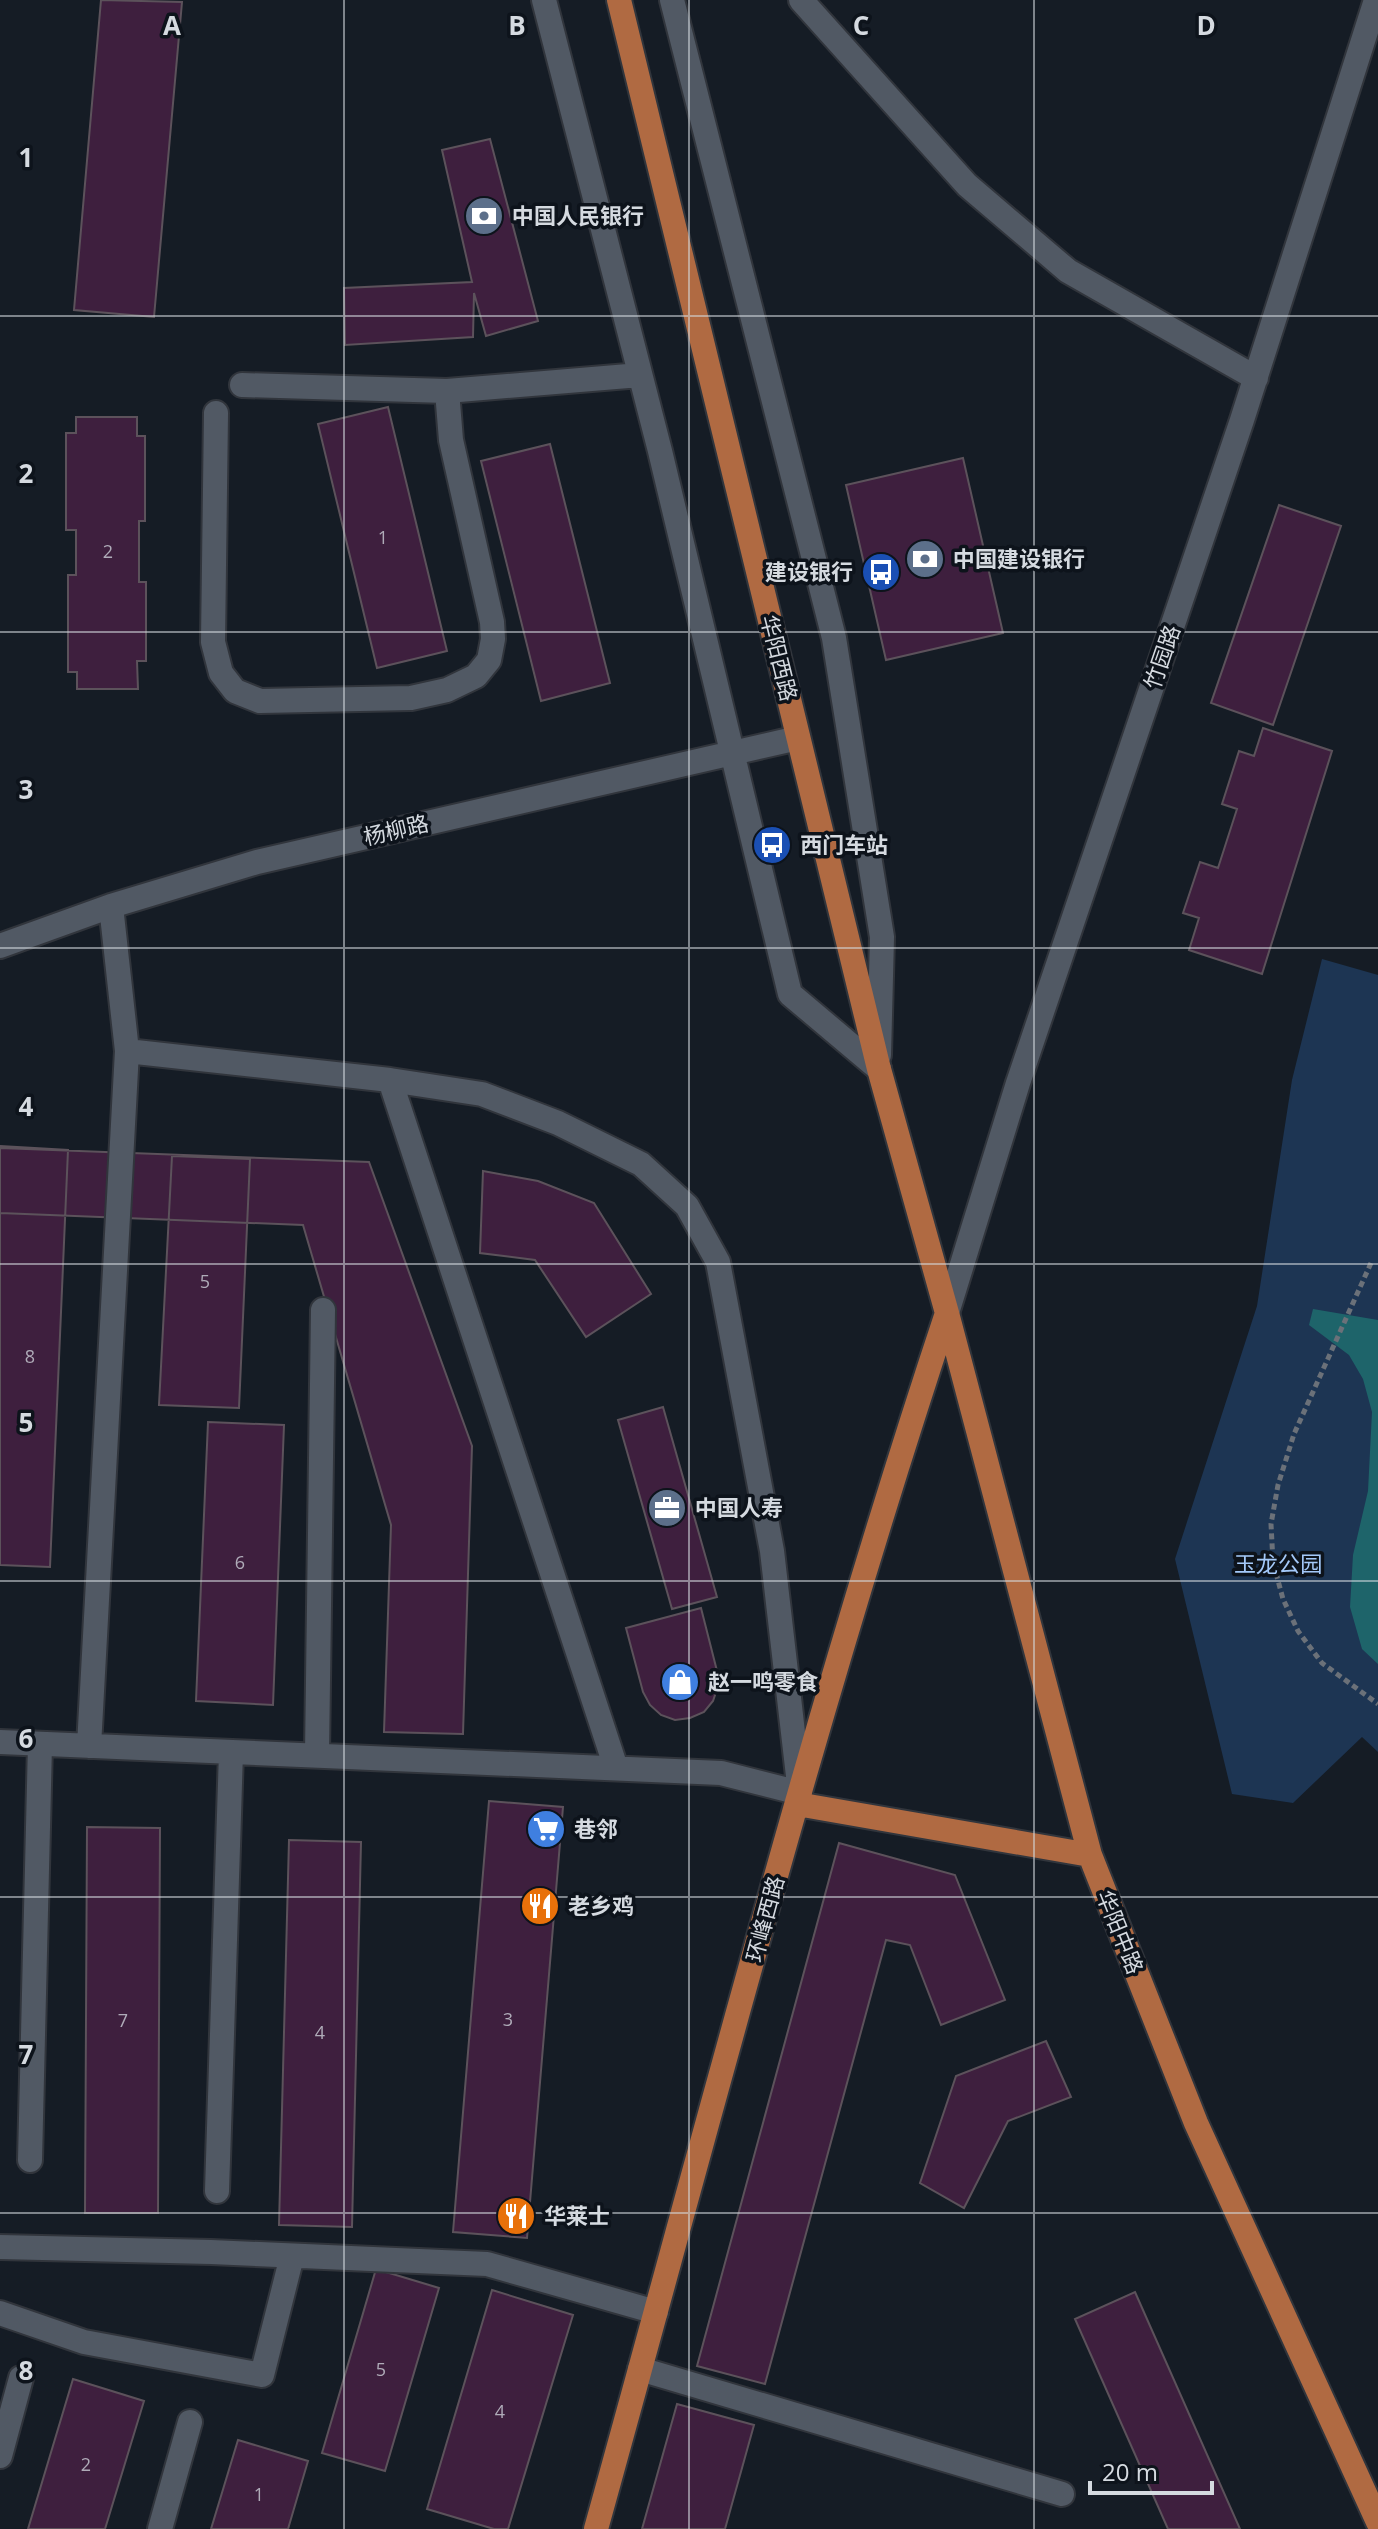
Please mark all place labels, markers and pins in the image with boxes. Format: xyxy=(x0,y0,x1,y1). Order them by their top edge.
bank icon: 中国人民银行 xyxy=(463,195,505,237)
place label: 中国人民银行 xyxy=(512,200,644,230)
bank icon: 中国建设银行 xyxy=(904,538,946,580)
place label: 中国建设银行 xyxy=(953,543,1085,573)
bus stop icon: 建设银行 xyxy=(860,551,902,593)
place label: 建设银行 xyxy=(765,556,853,586)
bus stop icon: 西门车站 xyxy=(751,824,793,866)
place label: 西门车站 xyxy=(800,829,888,859)
office icon: 中国人寿 xyxy=(646,1487,688,1529)
place label: 中国人寿 xyxy=(695,1492,783,1522)
shop icon: 赵一鸣零食 xyxy=(659,1661,701,1703)
place label: 赵一鸣零食 xyxy=(708,1666,818,1696)
supermarket icon: 巷邻 xyxy=(525,1808,567,1850)
place label: 巷邻 xyxy=(574,1813,618,1843)
restaurant icon: 老乡鸡 xyxy=(519,1885,561,1927)
place label: 老乡鸡 xyxy=(568,1890,634,1920)
restaurant icon: 华莱士 xyxy=(495,2195,537,2237)
place label: 华莱士 xyxy=(544,2200,610,2230)

